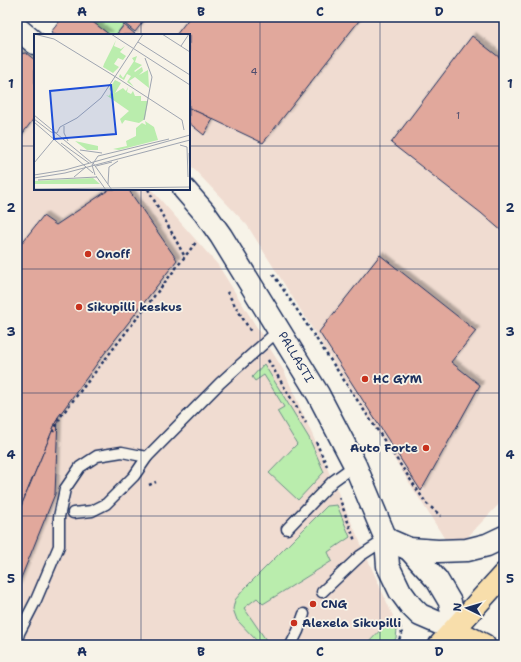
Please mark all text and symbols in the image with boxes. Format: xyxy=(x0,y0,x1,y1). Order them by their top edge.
text: A xyxy=(77,3,87,20)
text: B xyxy=(197,3,205,20)
text: C xyxy=(316,3,324,20)
text: D xyxy=(434,3,444,20)
inset map xyxy=(34,34,190,190)
house number: 4 xyxy=(251,65,258,78)
text: 1 xyxy=(8,75,14,92)
text: 1 xyxy=(507,75,513,92)
house number: 1 xyxy=(456,109,460,122)
text: 2 xyxy=(6,199,16,216)
text: 2 xyxy=(505,199,515,216)
place label: Onoff xyxy=(96,246,130,262)
marker: Onoff xyxy=(83,249,93,259)
place label: Sikupilli keskus xyxy=(87,299,182,315)
marker: Sikupilli keskus xyxy=(74,302,84,312)
text: 3 xyxy=(6,323,16,340)
text: 3 xyxy=(505,323,515,340)
street label: PALLASTI xyxy=(274,328,318,386)
place label: HC GYM xyxy=(373,371,423,387)
marker: HC GYM xyxy=(360,374,370,384)
place label: Auto Forte xyxy=(350,440,418,456)
marker: Auto Forte xyxy=(421,443,431,453)
text: 4 xyxy=(6,446,16,463)
text: 4 xyxy=(505,446,515,463)
text: 5 xyxy=(7,570,15,587)
text: 5 xyxy=(506,570,514,587)
north arrow xyxy=(447,588,487,628)
place label: CNG xyxy=(321,596,348,612)
marker: CNG xyxy=(308,599,318,609)
text: N xyxy=(450,602,465,612)
place label: Alexela Sikupilli xyxy=(302,615,401,631)
marker: Alexela Sikupilli xyxy=(289,618,299,628)
text: A xyxy=(77,643,87,660)
text: B xyxy=(197,643,205,660)
text: C xyxy=(316,643,324,660)
text: D xyxy=(434,643,444,660)

